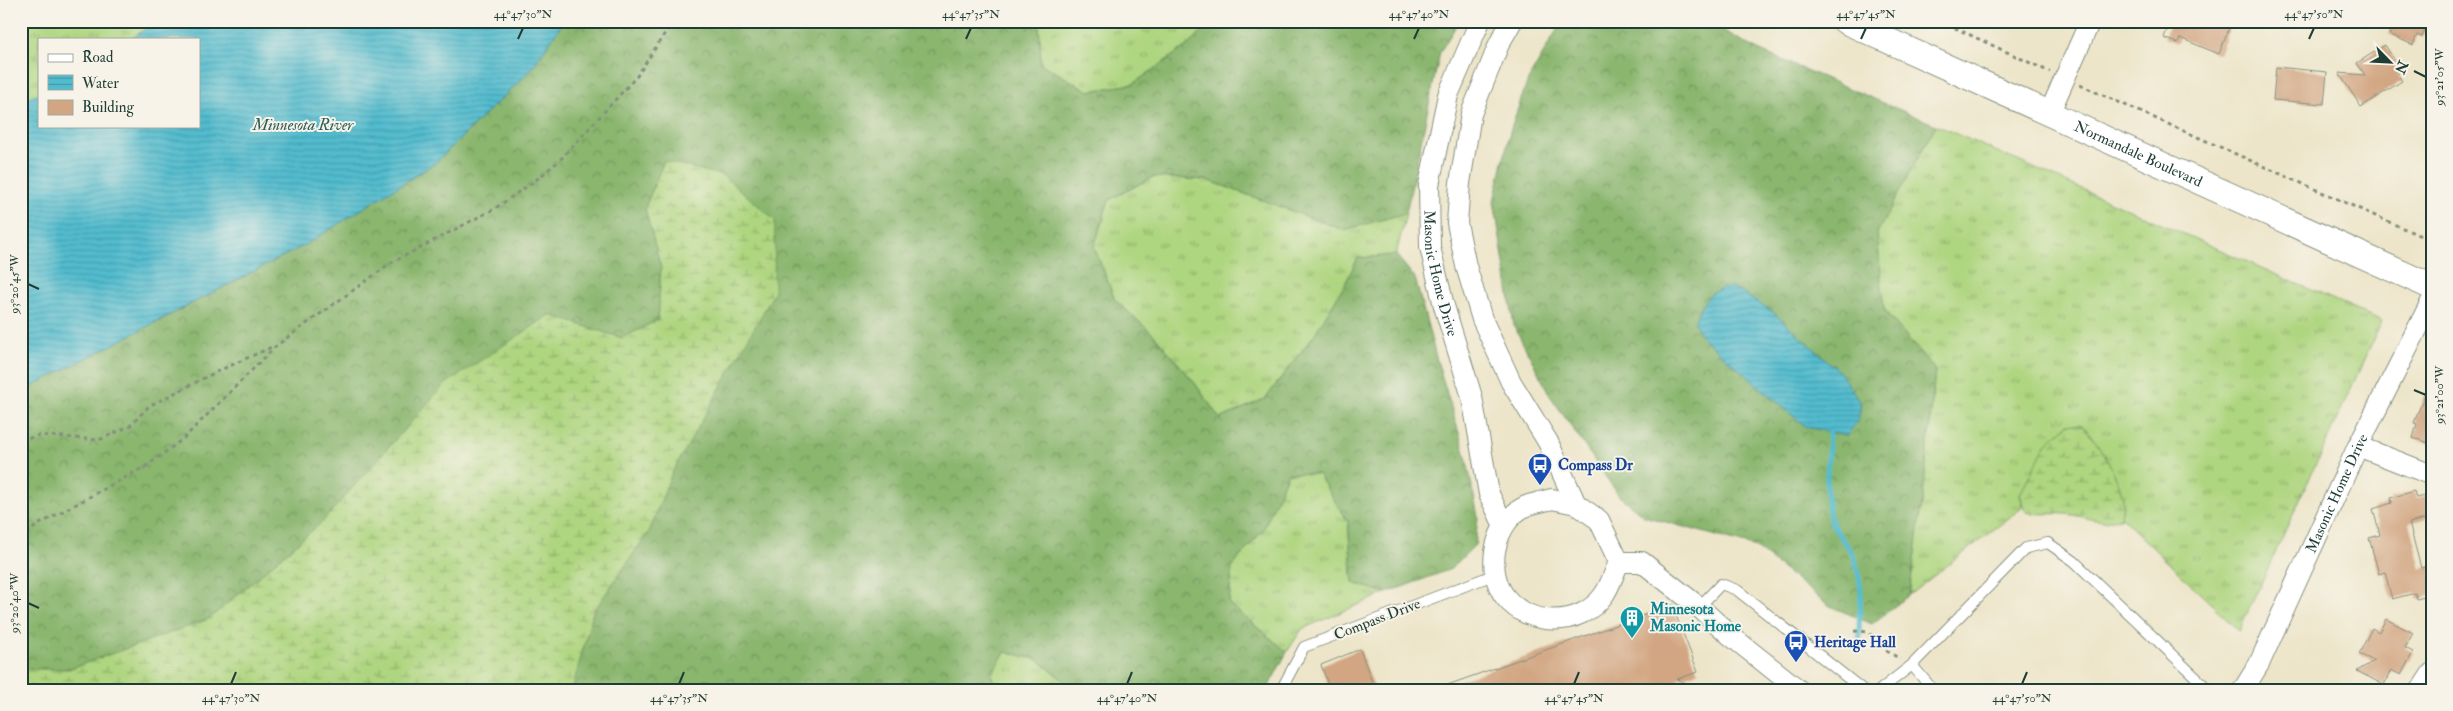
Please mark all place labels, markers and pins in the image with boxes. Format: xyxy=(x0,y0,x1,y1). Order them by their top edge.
bus stop icon: Compass Dr xyxy=(1527,452,1553,486)
place label: Compass Dr xyxy=(1558,456,1633,476)
place label: Minnesota Masonic Home xyxy=(1649,600,1742,636)
building icon: Minnesota Masonic Home xyxy=(1619,605,1645,639)
bus stop icon: Heritage Hall xyxy=(1783,629,1809,663)
place label: Heritage Hall xyxy=(1814,633,1896,653)

